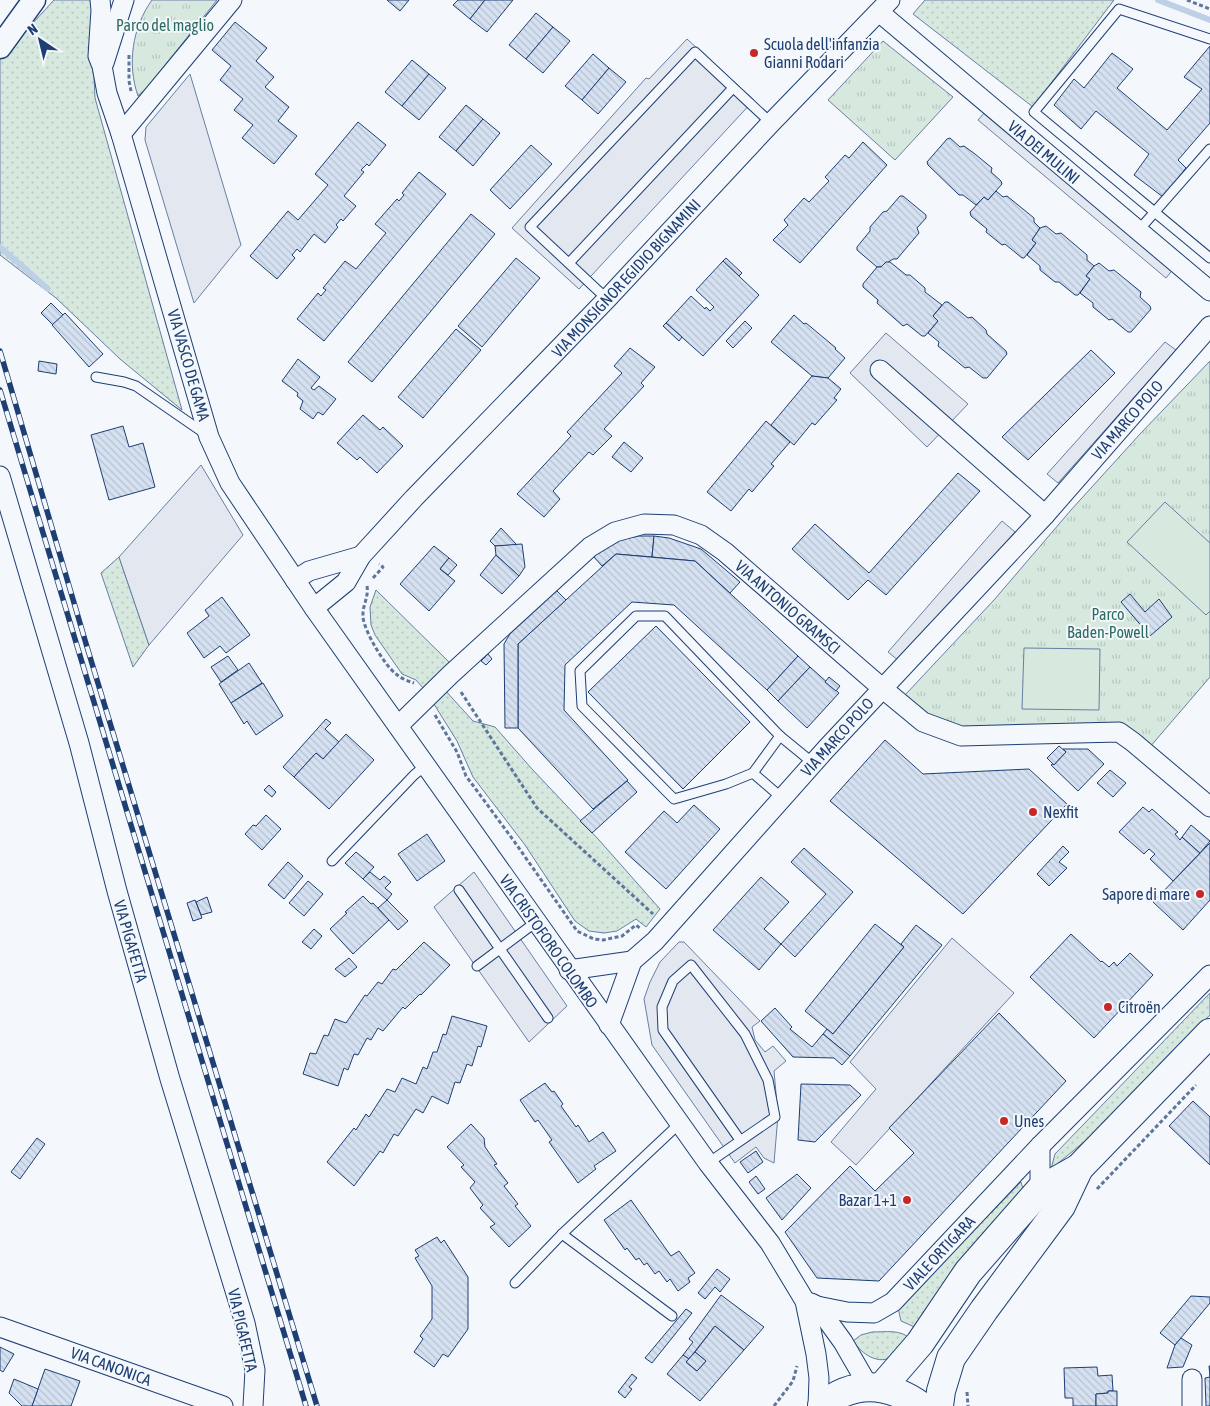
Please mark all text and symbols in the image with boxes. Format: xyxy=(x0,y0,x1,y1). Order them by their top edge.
north arrow xyxy=(15,15,65,65)
park label: Parco del maglio xyxy=(116,16,214,35)
text: N xyxy=(25,20,41,38)
place label: Scuola dell'infanzia Gianni Rodari xyxy=(764,35,880,71)
marker: Scuola dell'infanzia Gianni Rodari xyxy=(748,47,760,59)
street label: VIA DEI MULINI xyxy=(1005,117,1083,187)
street label: VIA MONSIGNOR EGIDIO BIGNAMINI xyxy=(548,195,704,361)
street label: VIA VASCO DE GAMA xyxy=(164,307,214,423)
street label: VIA MARCO POLO xyxy=(1088,377,1166,463)
street label: VIA ANTONIO GRAMSCI xyxy=(732,556,844,658)
park label: Parco Baden-Powell xyxy=(1067,605,1150,641)
street label: VIA MARCO POLO xyxy=(797,694,877,780)
place label: Nexfit xyxy=(1043,803,1079,821)
marker: Nexfit xyxy=(1027,806,1039,818)
street label: VIA CRISTOFORO COLOMBO xyxy=(496,871,602,1011)
place label: Sapore di mare xyxy=(1102,885,1190,904)
marker: Sapore di mare xyxy=(1194,888,1206,900)
street label: VIA PIGAFETTA xyxy=(111,898,151,984)
place label: Citroën xyxy=(1118,998,1161,1016)
marker: Citroën xyxy=(1102,1001,1114,1013)
place label: Unes xyxy=(1014,1112,1044,1130)
marker: Unes xyxy=(998,1115,1010,1127)
place label: Bazar 1+1 xyxy=(839,1191,897,1209)
marker: Bazar 1+1 xyxy=(901,1194,913,1206)
street label: VIALE ORTIGARA xyxy=(900,1212,978,1294)
street label: VIA PIGAFETTA xyxy=(225,1287,261,1373)
street label: VIA CANONICA xyxy=(68,1343,154,1389)

